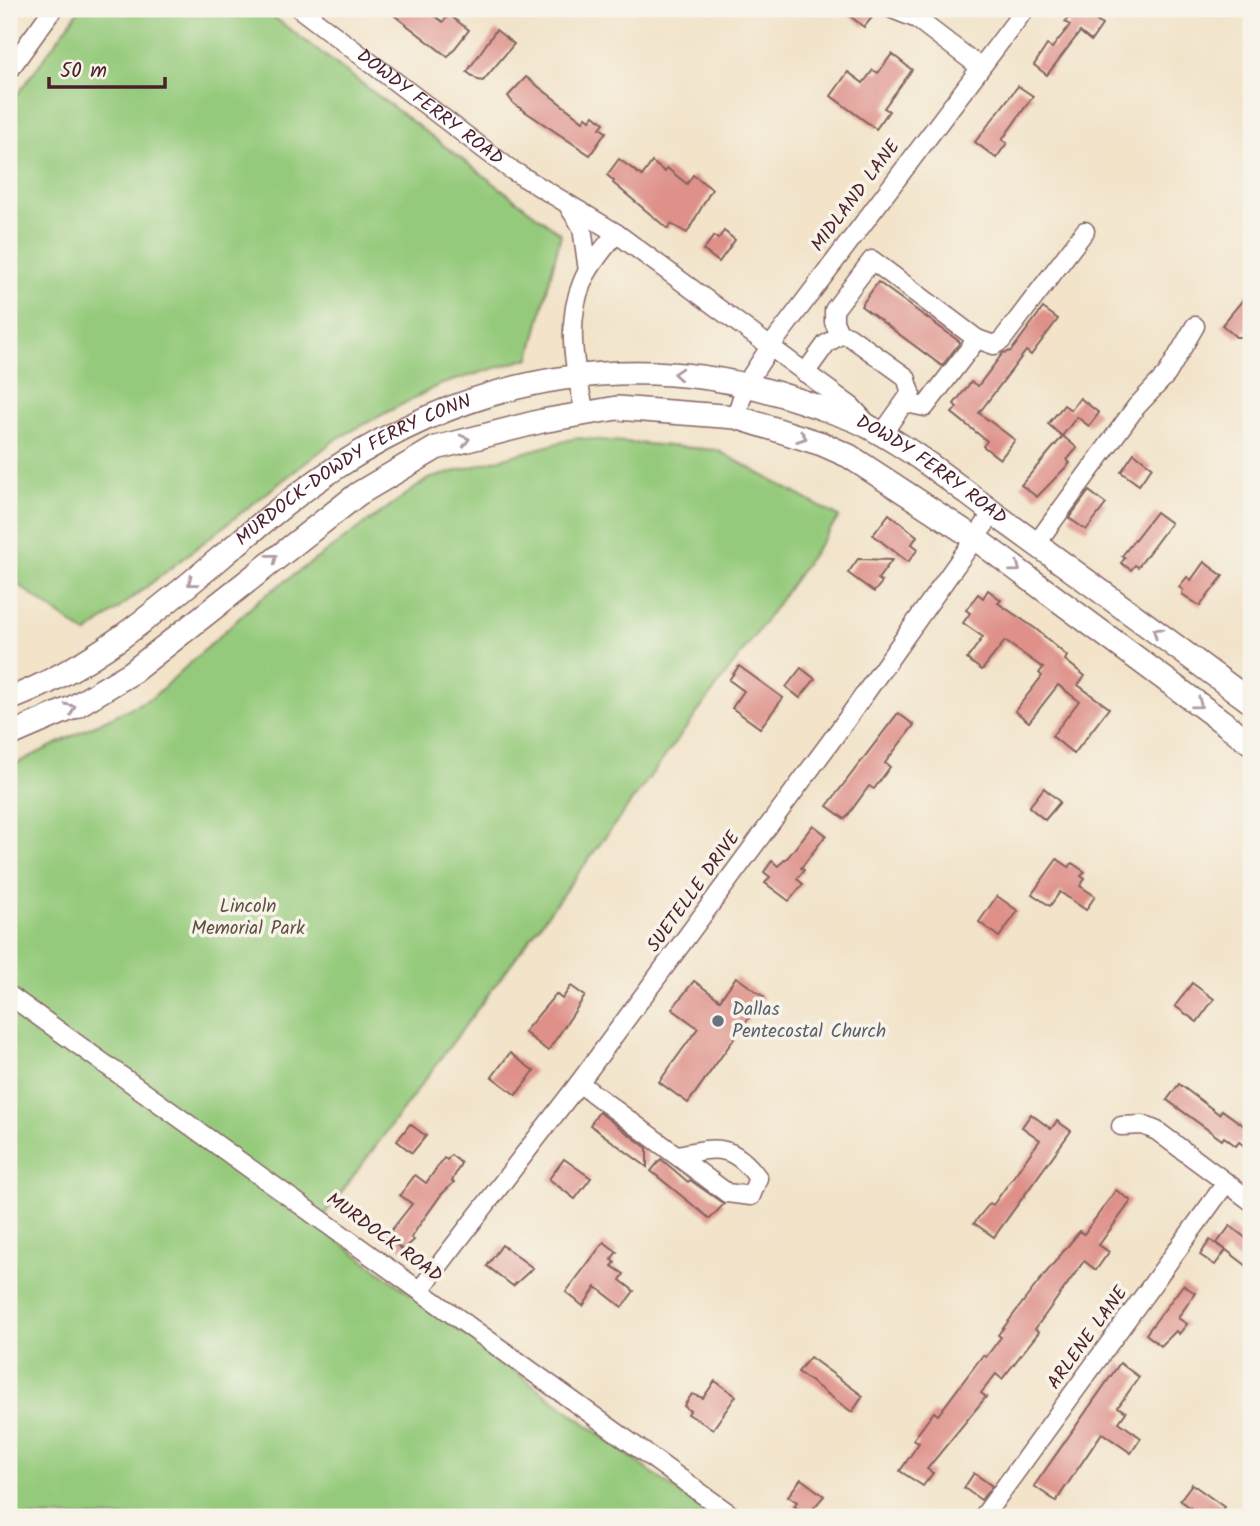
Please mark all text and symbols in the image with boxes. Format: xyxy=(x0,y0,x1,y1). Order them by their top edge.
street label: DOWDY FERRY ROAD xyxy=(350,42,510,174)
scale bar xyxy=(49,46,164,90)
text: 50 m xyxy=(60,55,107,88)
street label: MIDLAND LANE xyxy=(804,133,909,258)
one-way arrow xyxy=(672,367,683,382)
street label: MURDOCK-DOWDY FERRY CONN xyxy=(229,387,475,554)
street label: DOWDY FERRY ROAD xyxy=(851,407,1013,533)
one-way arrow xyxy=(795,429,807,443)
one-way arrow xyxy=(459,434,471,448)
one-way arrow xyxy=(265,554,278,567)
one-way arrow xyxy=(1008,560,1020,573)
one-way arrow xyxy=(187,574,200,586)
one-way arrow xyxy=(1152,628,1165,640)
one-way arrow xyxy=(1190,695,1203,708)
one-way arrow xyxy=(64,703,76,717)
street label: SUETELLE DRIVE xyxy=(640,824,749,959)
park label: Lincoln Memorial Park xyxy=(191,892,305,944)
place label: Dallas Pentecostal Church xyxy=(732,995,886,1047)
marker: Dallas Pentecostal Church xyxy=(710,1013,726,1029)
street label: MURDOCK ROAD xyxy=(319,1185,449,1291)
street label: ARLENE LANE xyxy=(1040,1279,1136,1396)

